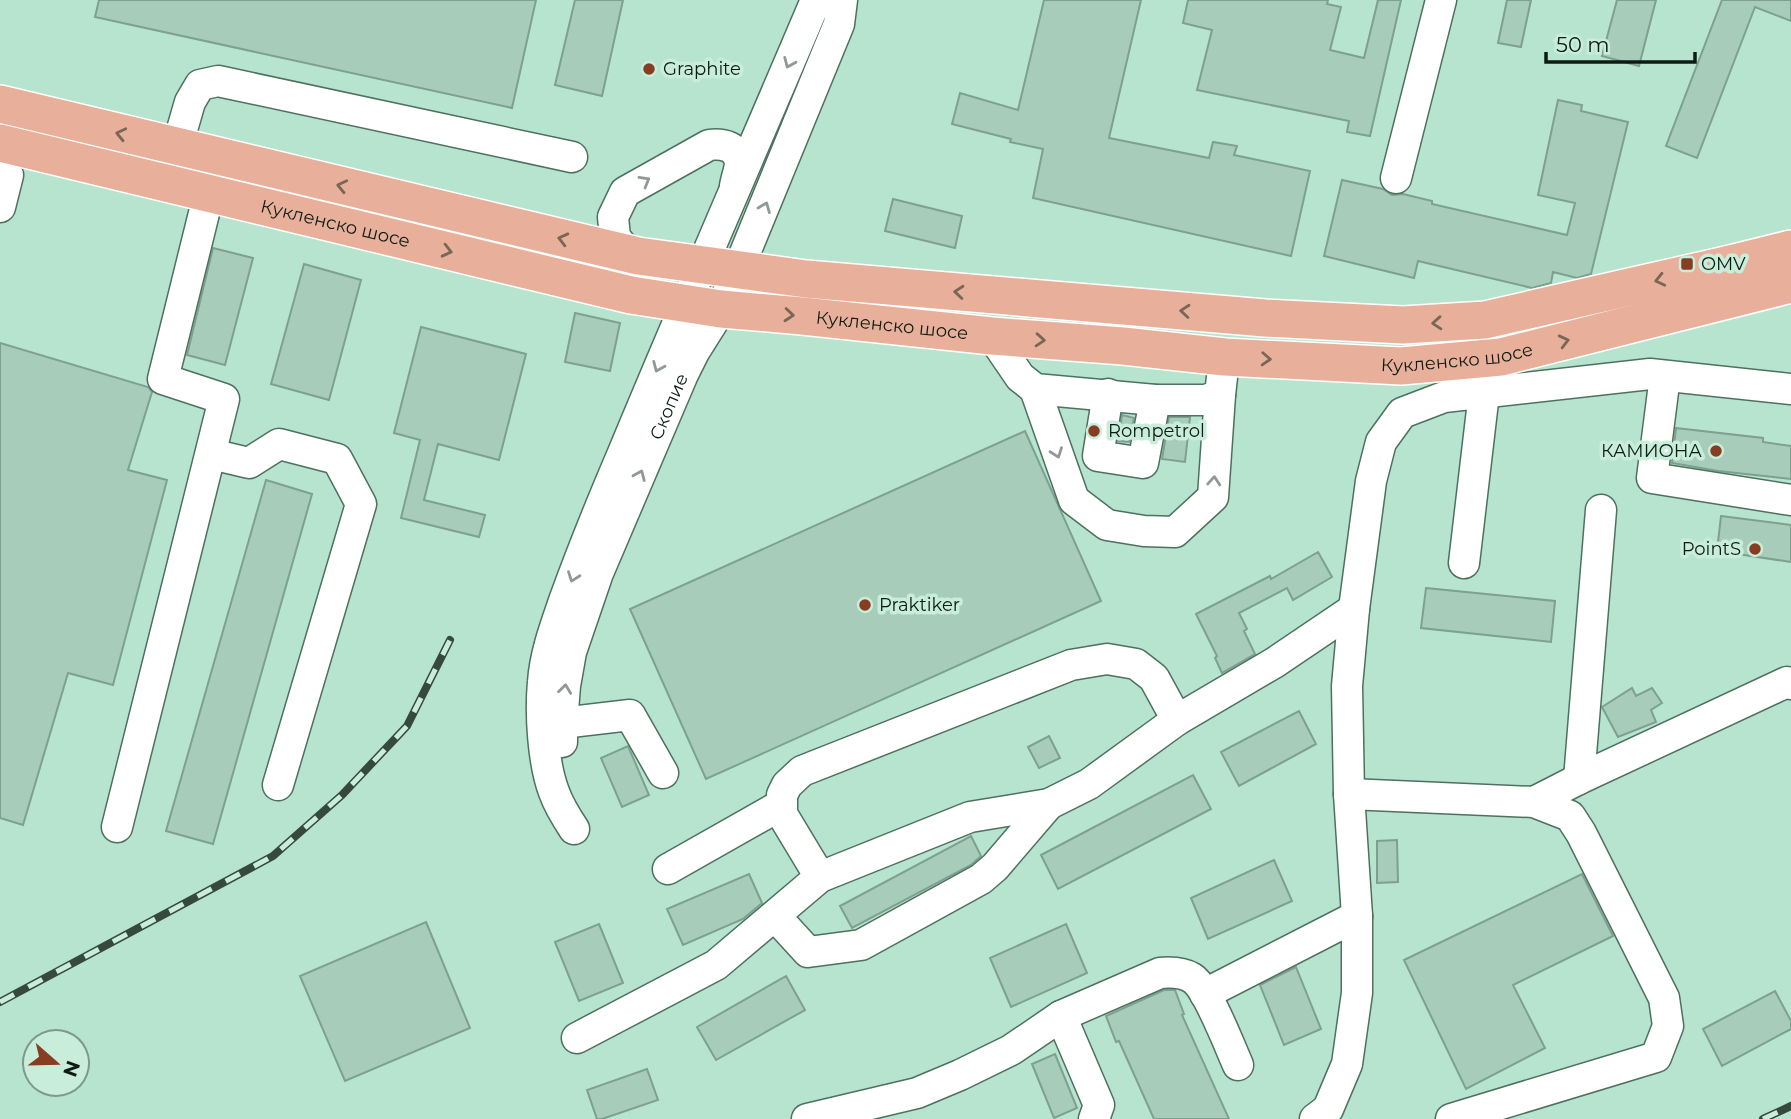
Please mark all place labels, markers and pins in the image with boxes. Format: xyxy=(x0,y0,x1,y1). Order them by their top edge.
place label: Graphite xyxy=(663,58,741,80)
marker: Graphite xyxy=(641,61,657,77)
place label: OMV xyxy=(1701,253,1746,275)
marker: OMV xyxy=(1679,256,1695,272)
place label: Rompetrol xyxy=(1108,420,1205,442)
marker: Rompetrol xyxy=(1086,423,1102,439)
place label: КАМИОНА xyxy=(1601,440,1703,462)
marker: КАМИОНА xyxy=(1708,443,1724,459)
place label: PointS xyxy=(1682,538,1741,560)
marker: PointS xyxy=(1747,541,1763,557)
place label: Praktiker xyxy=(879,594,960,616)
marker: Praktiker xyxy=(857,597,873,613)

